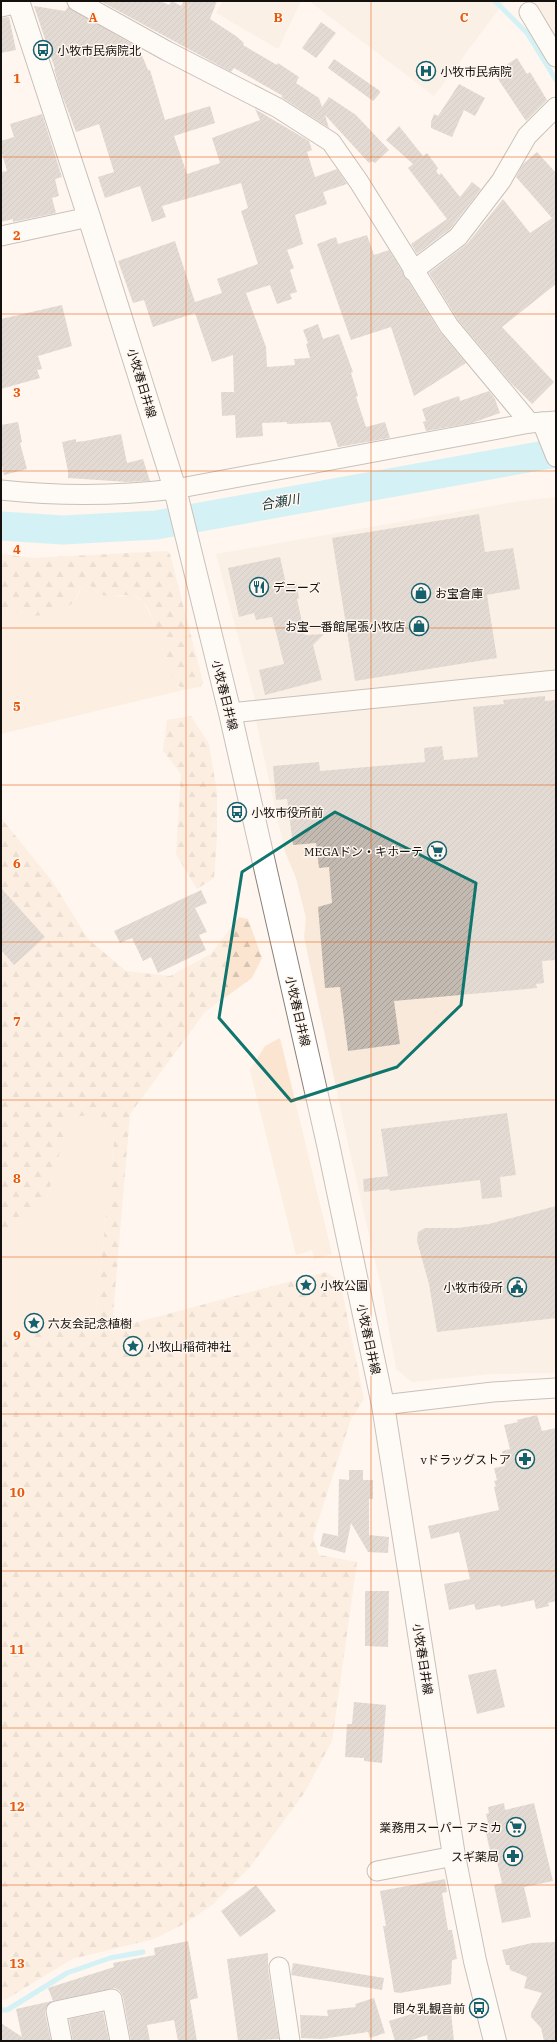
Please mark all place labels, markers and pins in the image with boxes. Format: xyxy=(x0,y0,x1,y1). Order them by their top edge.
bus stop icon: 小牧市民病院北 xyxy=(32,39,54,61)
place label: 小牧市民病院北 xyxy=(57,43,141,58)
hospital icon: 小牧市民病院 xyxy=(415,60,437,82)
place label: 小牧市民病院 xyxy=(440,64,512,79)
restaurant icon: デニーズ xyxy=(248,576,270,598)
place label: デニーズ xyxy=(273,580,320,595)
shop icon: お宝倉庫 xyxy=(410,582,432,604)
place label: お宝倉庫 xyxy=(435,586,483,601)
shop icon: お宝一番館尾張小牧店 xyxy=(408,615,430,637)
place label: お宝一番館尾張小牧店 xyxy=(285,619,405,634)
bus stop icon: 小牧市役所前 xyxy=(226,801,248,823)
place label: 小牧市役所前 xyxy=(251,805,323,820)
supermarket icon: MEGAドン・キホーテ xyxy=(426,840,448,862)
place label: MEGAドン・キホーテ xyxy=(304,844,423,859)
place icon: 小牧公園 xyxy=(295,1274,317,1296)
public building icon: 小牧市役所 xyxy=(506,1276,528,1298)
place label: 小牧公園 xyxy=(320,1278,368,1293)
place label: 小牧市役所 xyxy=(443,1280,503,1295)
place icon: 六友会記念植樹 xyxy=(23,1312,45,1334)
place label: 六友会記念植樹 xyxy=(48,1316,132,1331)
place icon: 小牧山稲荷神社 xyxy=(122,1335,144,1357)
place label: 小牧山稲荷神社 xyxy=(147,1339,231,1354)
pharmacy icon: vドラッグストア xyxy=(514,1448,536,1470)
place label: vドラッグストア xyxy=(421,1452,511,1467)
supermarket icon: 業務用スーパー アミカ xyxy=(505,1816,527,1838)
place label: 業務用スーパー アミカ xyxy=(380,1820,502,1835)
pharmacy icon: スギ薬局 xyxy=(502,1845,524,1867)
place label: スギ薬局 xyxy=(451,1849,499,1864)
bus stop icon: 間々乳観音前 xyxy=(468,1997,490,2019)
place label: 間々乳観音前 xyxy=(393,2001,465,2016)

